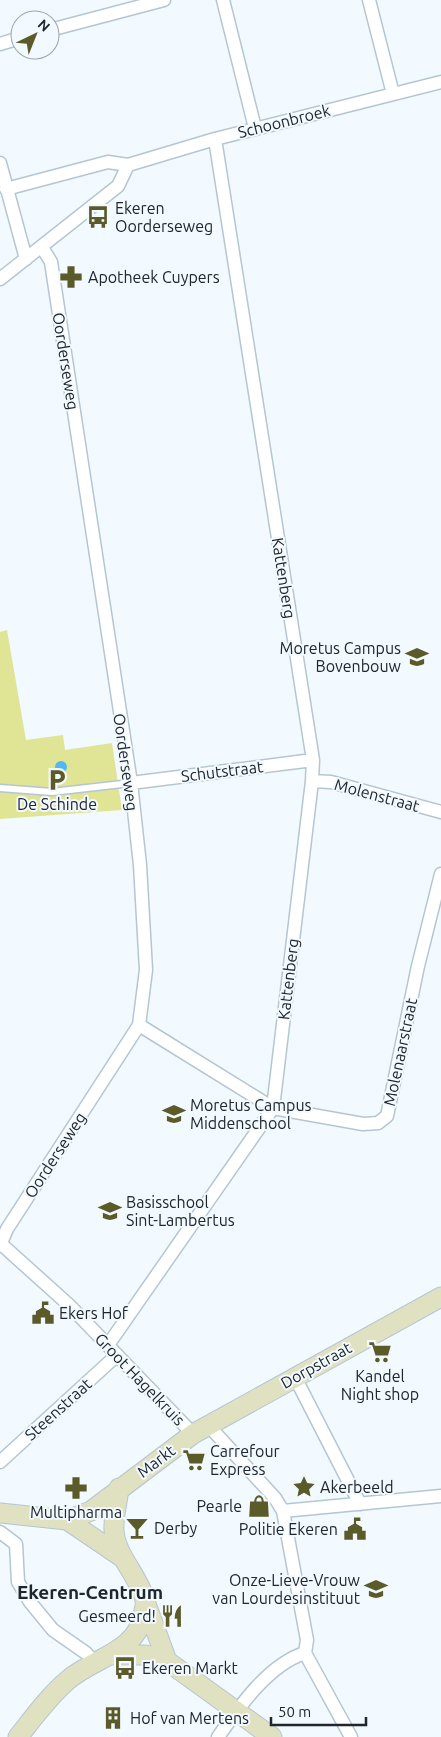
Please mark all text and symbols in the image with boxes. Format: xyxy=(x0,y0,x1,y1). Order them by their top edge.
north arrow xyxy=(10,10,60,60)
text: N xyxy=(35,16,53,35)
street label: Schoonbroek xyxy=(236,101,332,141)
place label: Ekeren Oorderseweg xyxy=(115,199,213,235)
bus stop icon: Ekeren Oorderseweg xyxy=(85,204,111,230)
pharmacy icon: Apotheek Cuypers xyxy=(58,264,84,290)
place label: Apotheek Cuypers xyxy=(88,268,220,286)
street label: Oorderseweg xyxy=(49,311,83,411)
street label: Kattenberg xyxy=(269,536,299,620)
place label: Moretus Campus Bovenbouw xyxy=(280,639,402,675)
school or university icon: Moretus Campus Bovenbouw xyxy=(404,644,430,670)
street label: Oorderseweg xyxy=(110,712,142,812)
street label: Schutstraat xyxy=(180,757,265,785)
parking icon: De Schinde xyxy=(44,767,70,793)
street label: Molenstraat xyxy=(332,775,422,815)
place label: De Schinde xyxy=(17,795,97,813)
street label: Kattenberg xyxy=(274,937,302,1021)
street label: Molenaarstraat xyxy=(380,996,420,1108)
place label: Moretus Campus Middenschool xyxy=(190,1096,312,1132)
school or university icon: Moretus Campus Middenschool xyxy=(161,1101,187,1127)
street label: Oorderseweg xyxy=(21,1109,89,1201)
place label: Basisschool Sint-Lambertus xyxy=(126,1193,235,1229)
school or university icon: Basisschool Sint-Lambertus xyxy=(97,1198,123,1224)
public building icon: Ekers Hof xyxy=(30,1300,56,1326)
place label: Ekers Hof xyxy=(59,1304,129,1322)
street label: Groot Hagelkruis xyxy=(91,1329,189,1429)
street label: Dorpstraat xyxy=(277,1338,355,1392)
supermarket icon: Kandel Night shop xyxy=(367,1339,393,1365)
place label: Kandel Night shop xyxy=(341,1367,419,1403)
street label: Steenstraat xyxy=(21,1374,96,1444)
street label: Markt xyxy=(134,1441,179,1481)
place label: Carrefour Express xyxy=(210,1442,280,1478)
supermarket icon: Carrefour Express xyxy=(181,1447,207,1473)
place icon: Akerbeeld xyxy=(291,1474,317,1500)
pharmacy icon: Multipharma xyxy=(63,1475,89,1501)
place label: Akerbeeld xyxy=(320,1478,394,1496)
shop icon: Pearle xyxy=(246,1493,272,1519)
place label: Pearle xyxy=(197,1497,242,1515)
place label: Multipharma xyxy=(30,1503,122,1521)
bar icon: Derby xyxy=(124,1515,150,1541)
public building icon: Politie Ekeren xyxy=(342,1516,368,1542)
place label: Derby xyxy=(154,1519,198,1537)
place label: Politie Ekeren xyxy=(239,1520,338,1538)
place label: Onze-Lieve-Vrouw van Lourdesinstituut xyxy=(212,1571,361,1607)
school or university icon: Onze-Lieve-Vrouw van Lourdesinstituut xyxy=(363,1576,389,1602)
district label: Ekeren-Centrum xyxy=(17,1581,163,1603)
restaurant icon: Gesmeerd! xyxy=(159,1603,185,1629)
place label: Gesmeerd! xyxy=(78,1607,156,1625)
bus stop icon: Ekeren Markt xyxy=(112,1655,138,1681)
place label: Ekeren Markt xyxy=(142,1659,239,1677)
scale bar xyxy=(271,1694,366,1726)
text: 50 m xyxy=(278,1703,311,1720)
building icon: Hof van Mertens xyxy=(100,1705,126,1731)
place label: Hof van Mertens xyxy=(130,1709,249,1727)

